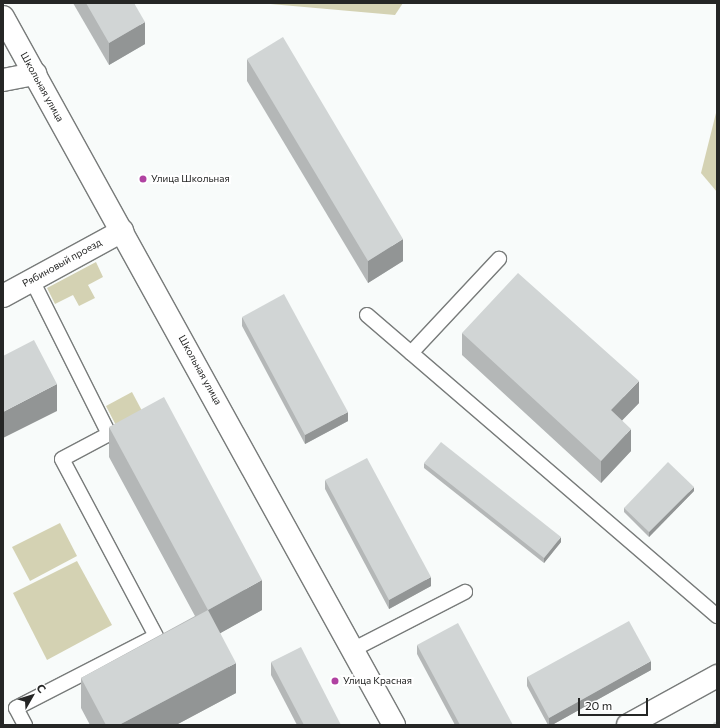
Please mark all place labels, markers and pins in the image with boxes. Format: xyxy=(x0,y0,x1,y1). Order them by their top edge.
place label: Улица Школьная xyxy=(151,173,230,185)
marker: Улица Школьная xyxy=(138,174,148,184)
place label: Улица Красная xyxy=(343,675,412,687)
marker: Улица Красная xyxy=(330,676,340,686)

